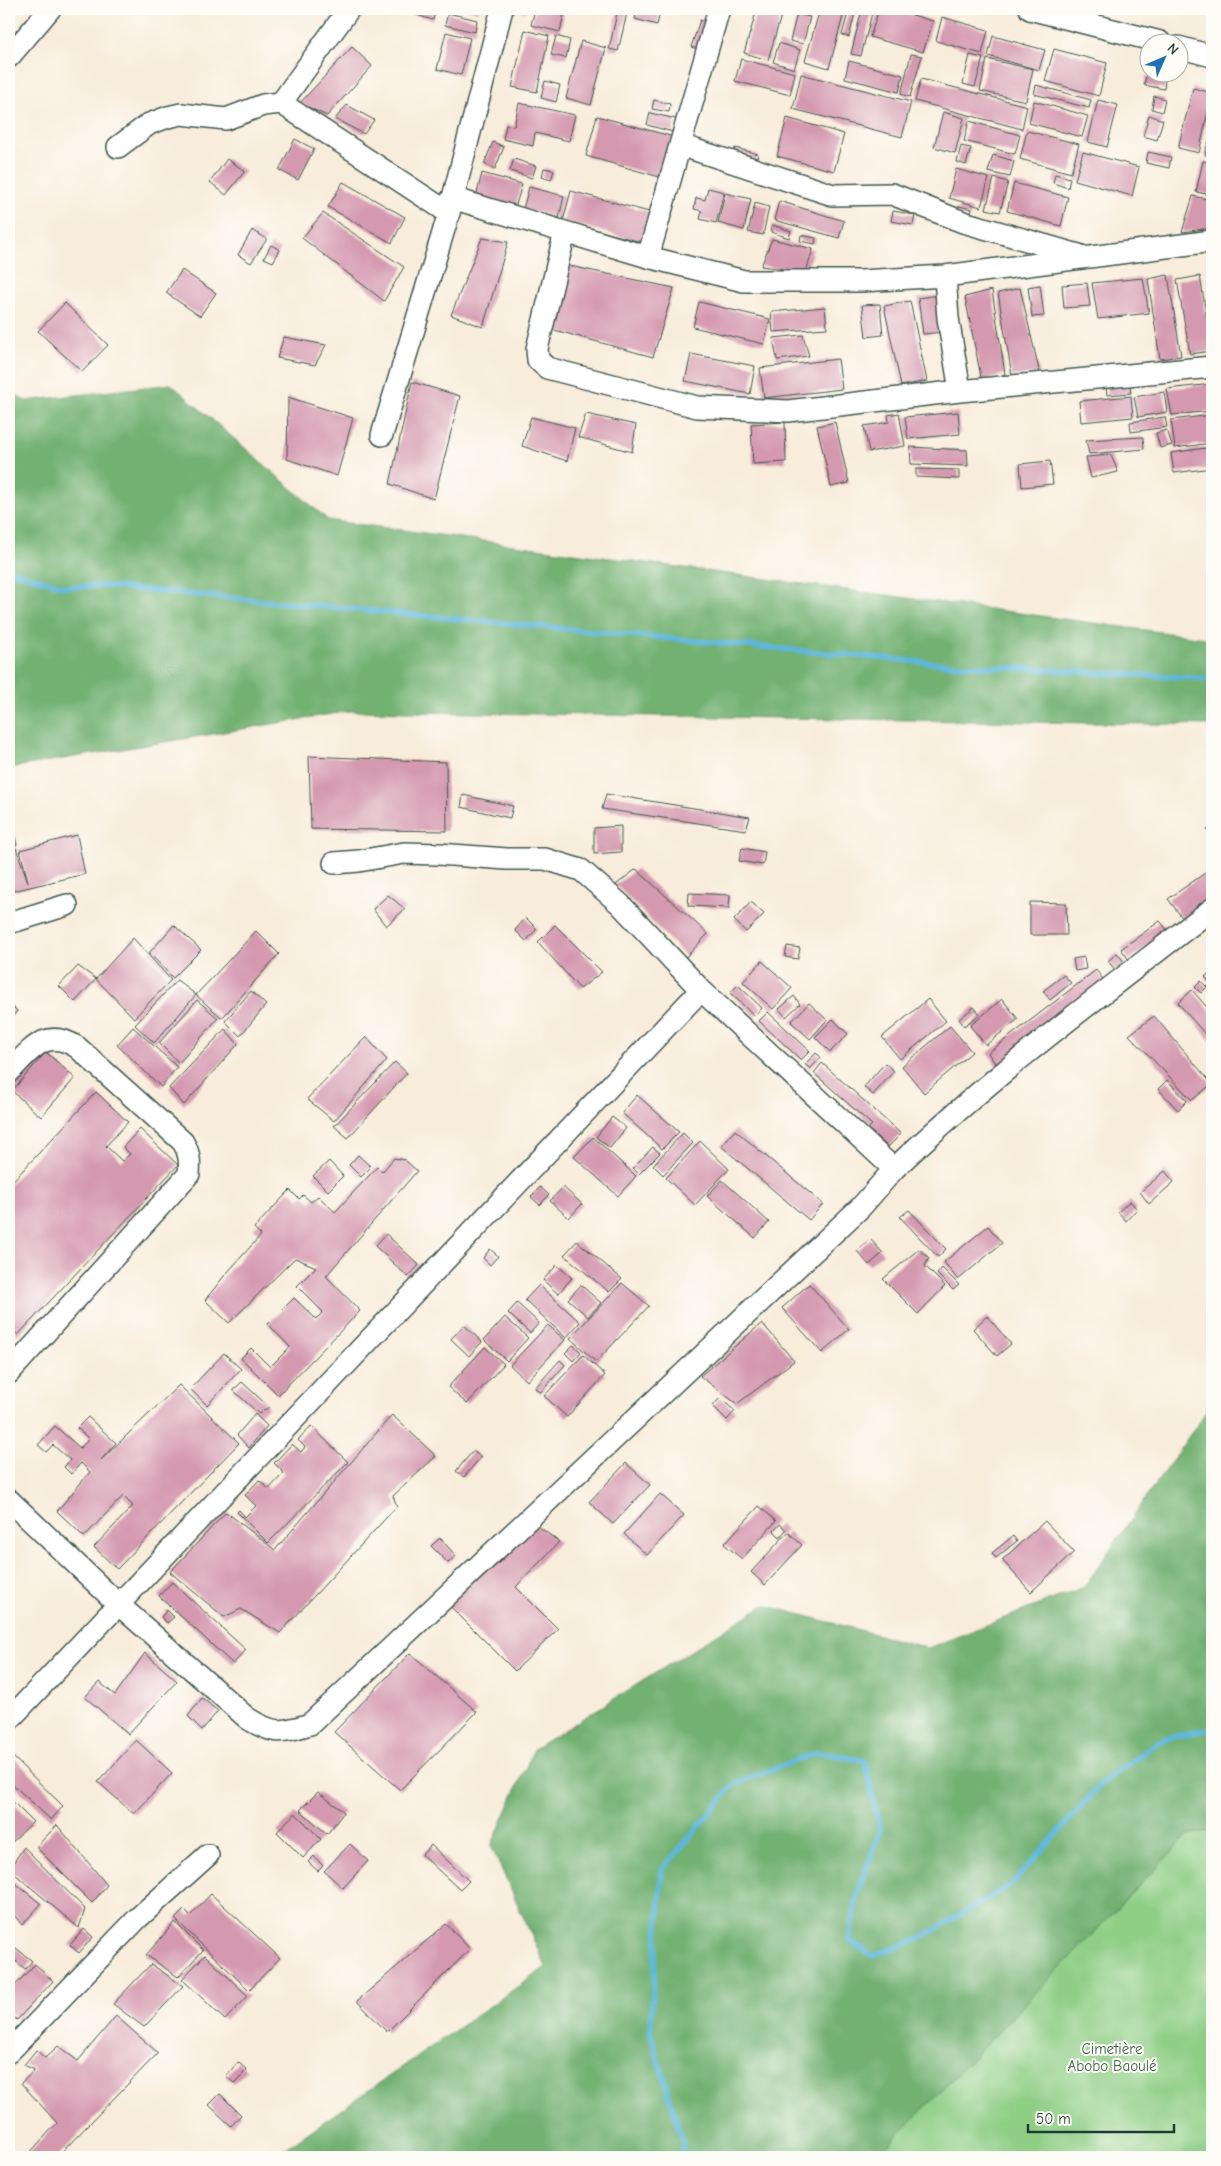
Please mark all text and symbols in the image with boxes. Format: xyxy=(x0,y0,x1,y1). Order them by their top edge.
north arrow xyxy=(1138,32,1188,82)
text: N xyxy=(1164,40,1182,58)
park label: Cimetière Abobo Baoulé xyxy=(1067,2040,1157,2075)
scale bar xyxy=(1028,2101,1175,2133)
text: 50 m xyxy=(1036,2110,1071,2128)

